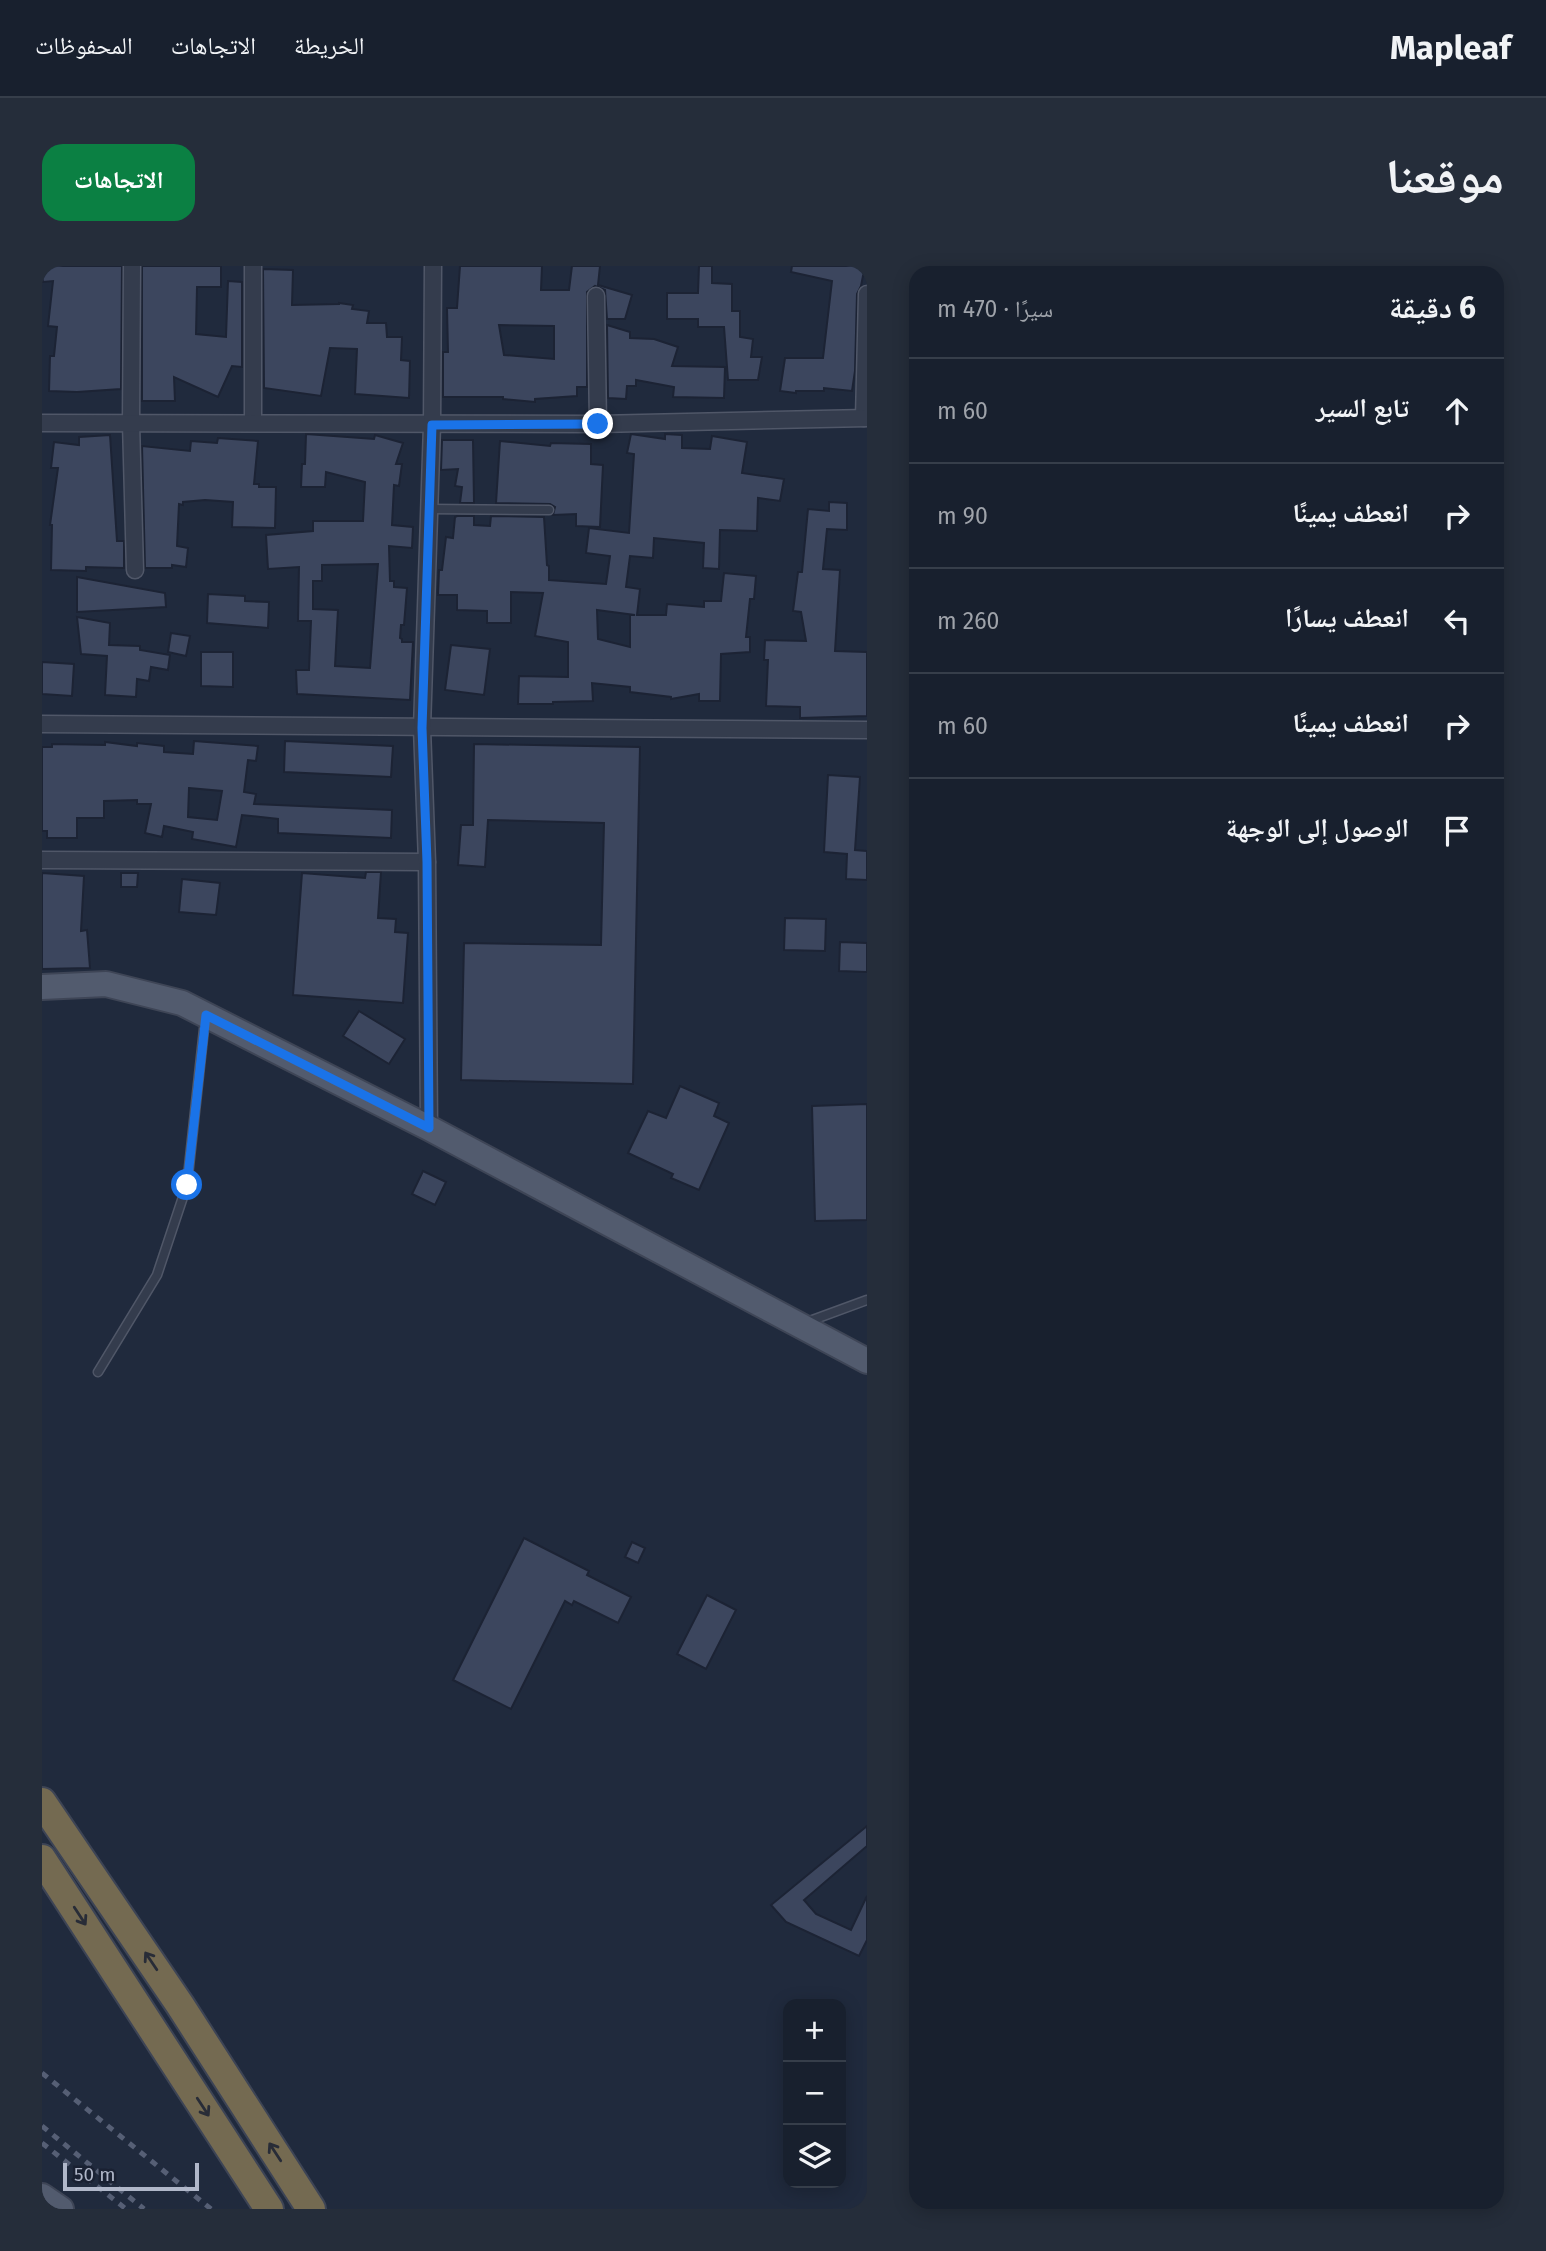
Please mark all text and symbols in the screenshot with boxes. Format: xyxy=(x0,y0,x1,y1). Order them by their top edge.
text: Mapleaf xyxy=(1390,28,1511,68)
text: المحفوظات xyxy=(35,32,133,60)
text: الاتجاهات xyxy=(171,32,256,60)
text: الخريطة xyxy=(294,32,365,60)
button: الاتجاهات xyxy=(42,144,195,221)
text: موقعنا xyxy=(1386,147,1504,206)
text: 6 دقيقة xyxy=(1389,290,1476,326)
text: سيرًا · 470 m xyxy=(937,295,1053,323)
icon: ahead xyxy=(1438,392,1476,430)
text: تابع السير xyxy=(1316,393,1409,424)
text: 60 m xyxy=(937,397,988,425)
route end xyxy=(582,408,613,439)
icon: right xyxy=(1438,497,1476,535)
text: انعطف يمينًا xyxy=(1293,498,1409,529)
text: 90 m xyxy=(937,502,988,530)
icon: left xyxy=(1438,602,1476,640)
text: انعطف يسارًا xyxy=(1285,603,1409,634)
text: 260 m xyxy=(937,607,999,635)
icon: right xyxy=(1438,707,1476,745)
text: انعطف يمينًا xyxy=(1293,708,1409,739)
text: 60 m xyxy=(937,712,988,740)
icon: arrive xyxy=(1438,812,1476,850)
text: الوصول إلى الوجهة xyxy=(1226,813,1409,844)
route start xyxy=(171,1169,202,1200)
one-way arrow xyxy=(72,1906,87,1925)
one-way arrow xyxy=(143,1952,158,1971)
map controls xyxy=(783,1999,846,2188)
button: + xyxy=(783,1999,846,2062)
button: − xyxy=(783,2062,846,2125)
one-way arrow xyxy=(196,2097,211,2116)
button: layers xyxy=(783,2125,846,2188)
one-way arrow xyxy=(267,2142,281,2162)
scale bar xyxy=(63,2160,200,2192)
text: 50 m xyxy=(74,2163,115,2186)

